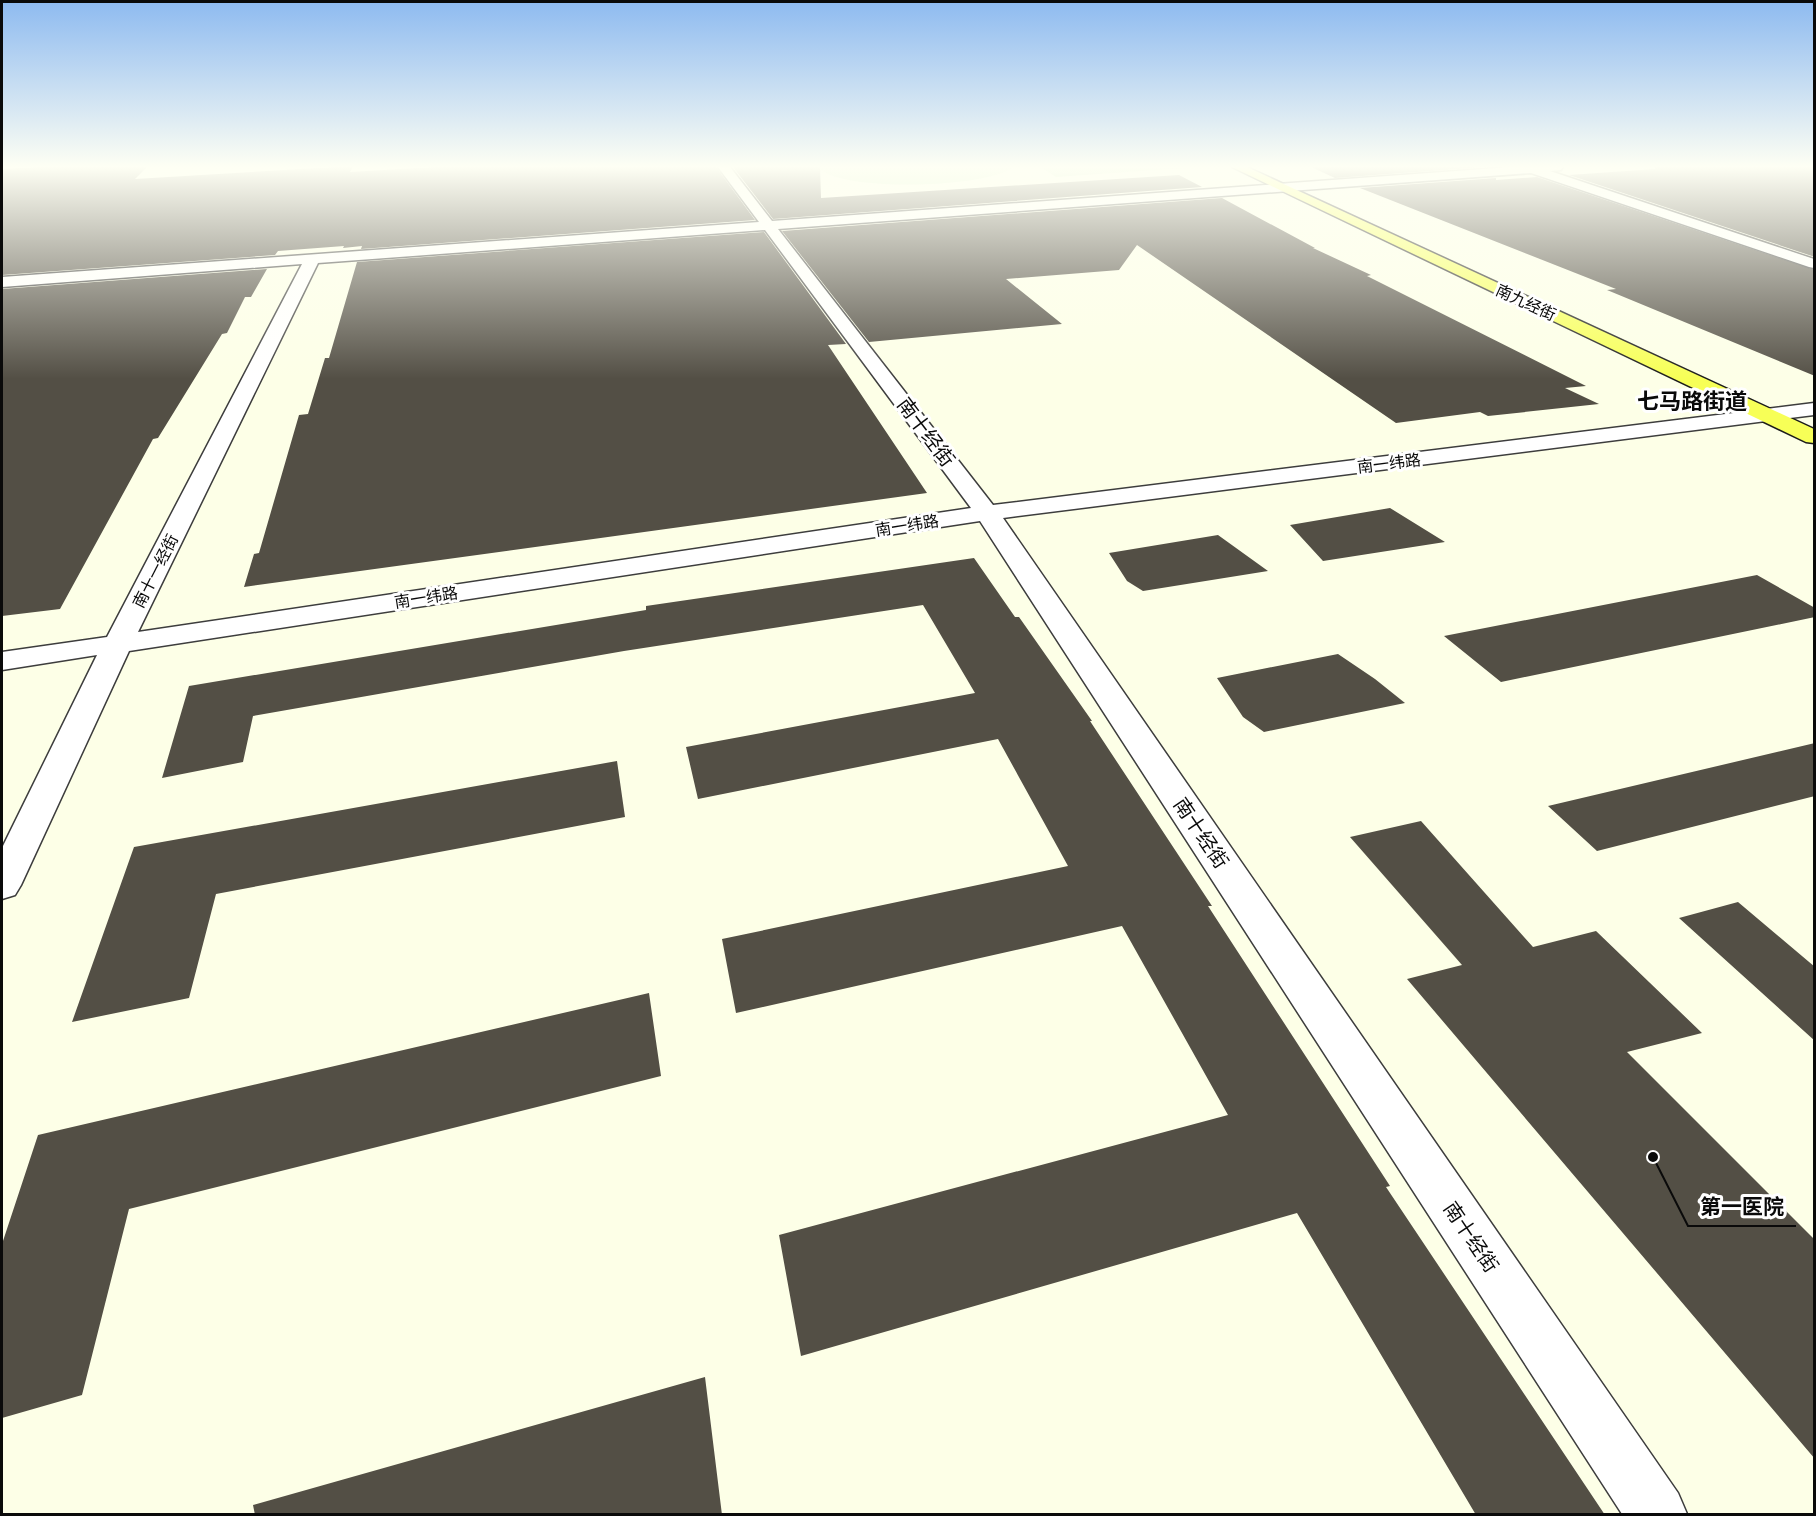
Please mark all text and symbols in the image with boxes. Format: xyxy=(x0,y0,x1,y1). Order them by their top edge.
street label: 南九经街 xyxy=(1493,280,1559,325)
district label: 七马路街道 xyxy=(1637,388,1747,415)
street label: 南十经街 xyxy=(892,393,960,471)
street label: 南一纬路 xyxy=(1356,450,1422,477)
street label: 南一纬路 xyxy=(874,511,940,540)
street label: 南十一经街 xyxy=(129,531,182,611)
street label: 南一纬路 xyxy=(393,583,459,612)
street label: 南十经街 xyxy=(1169,793,1233,873)
callout: 第一医院 xyxy=(1688,1187,1796,1226)
text: 第一医院 xyxy=(1700,1194,1784,1220)
street label: 南十经街 xyxy=(1439,1197,1503,1277)

